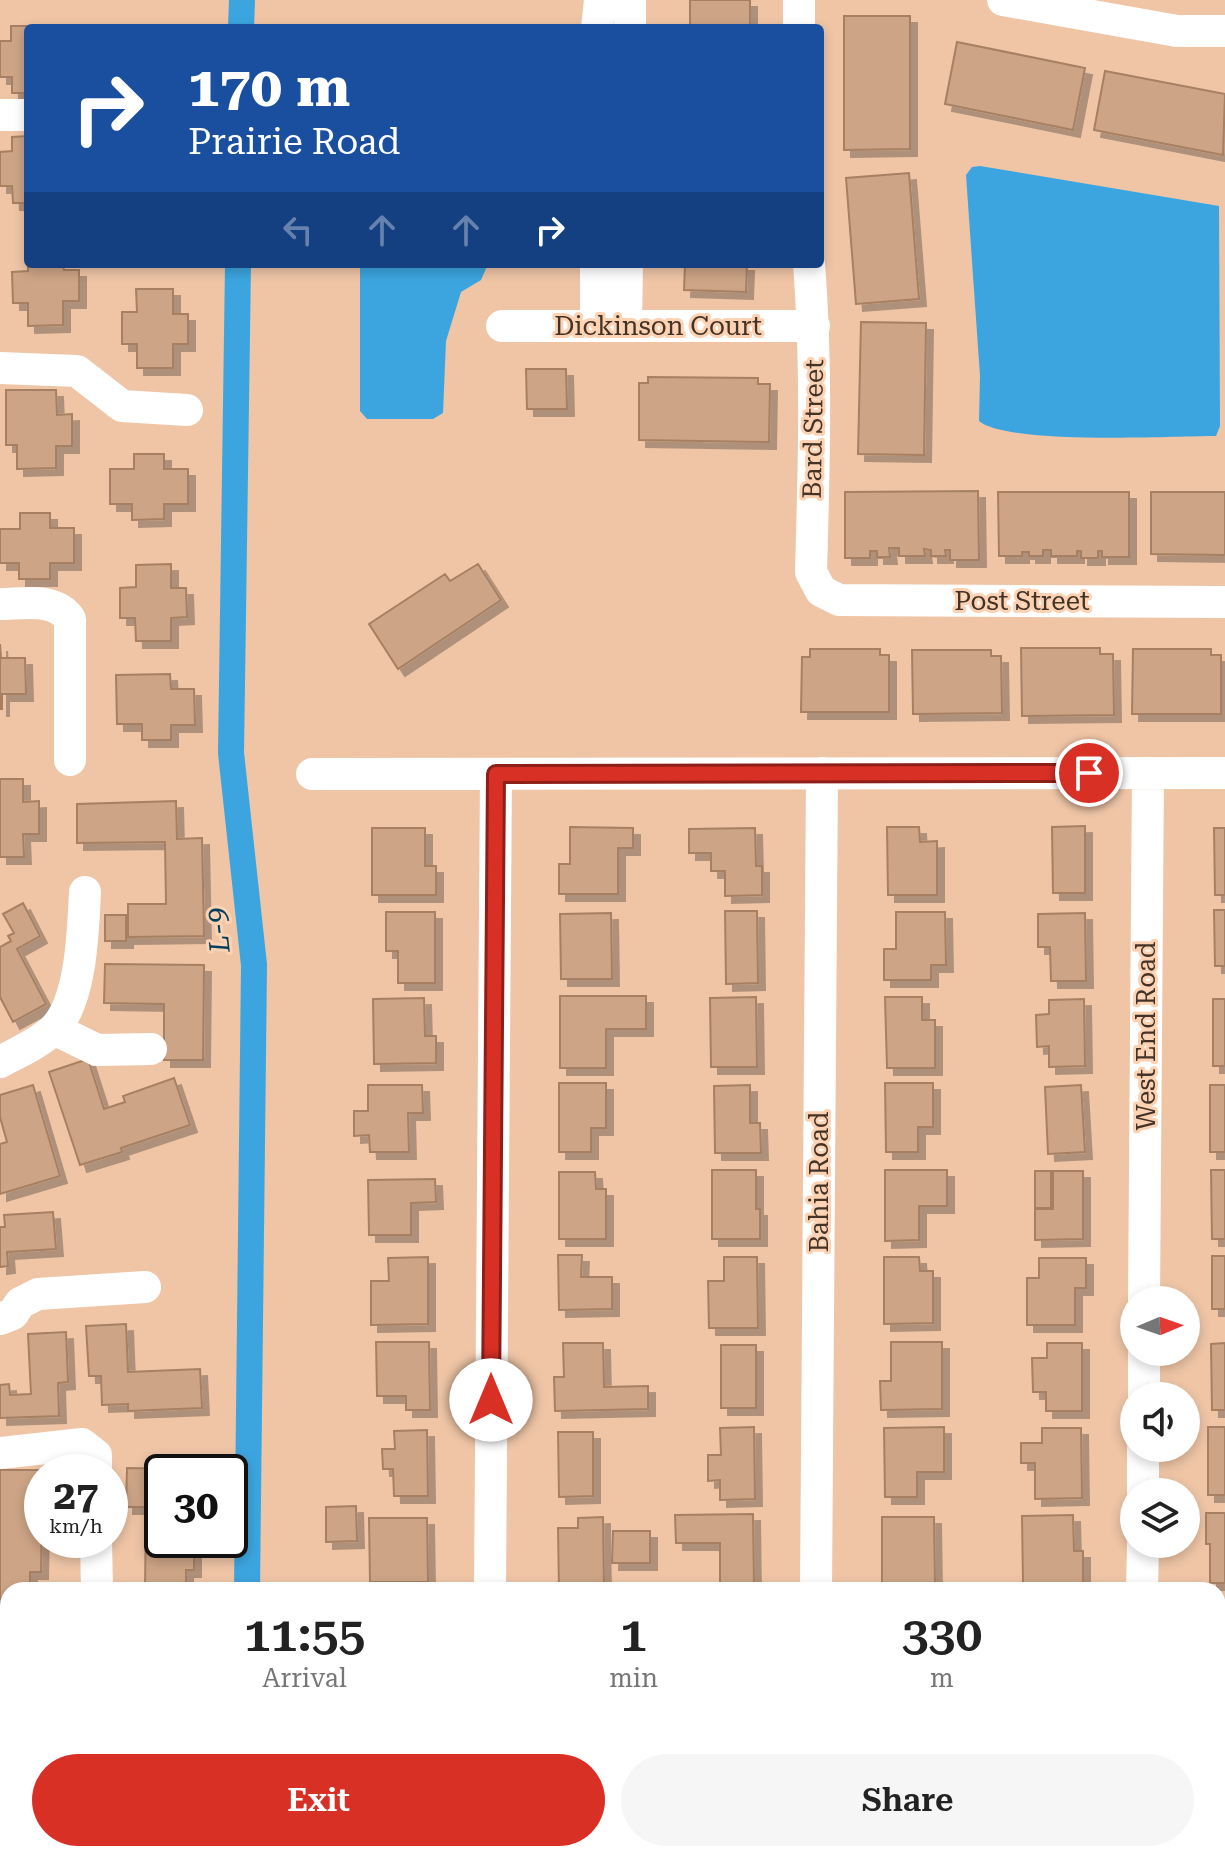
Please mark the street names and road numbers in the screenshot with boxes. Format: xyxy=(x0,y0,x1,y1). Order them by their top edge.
street label: Dickinson Court xyxy=(554,311,762,341)
street label: Bard Street xyxy=(797,359,829,499)
street label: Post Street xyxy=(954,586,1090,616)
street label: West End Road xyxy=(1131,941,1161,1130)
street label: Bahia Road xyxy=(804,1111,834,1253)

